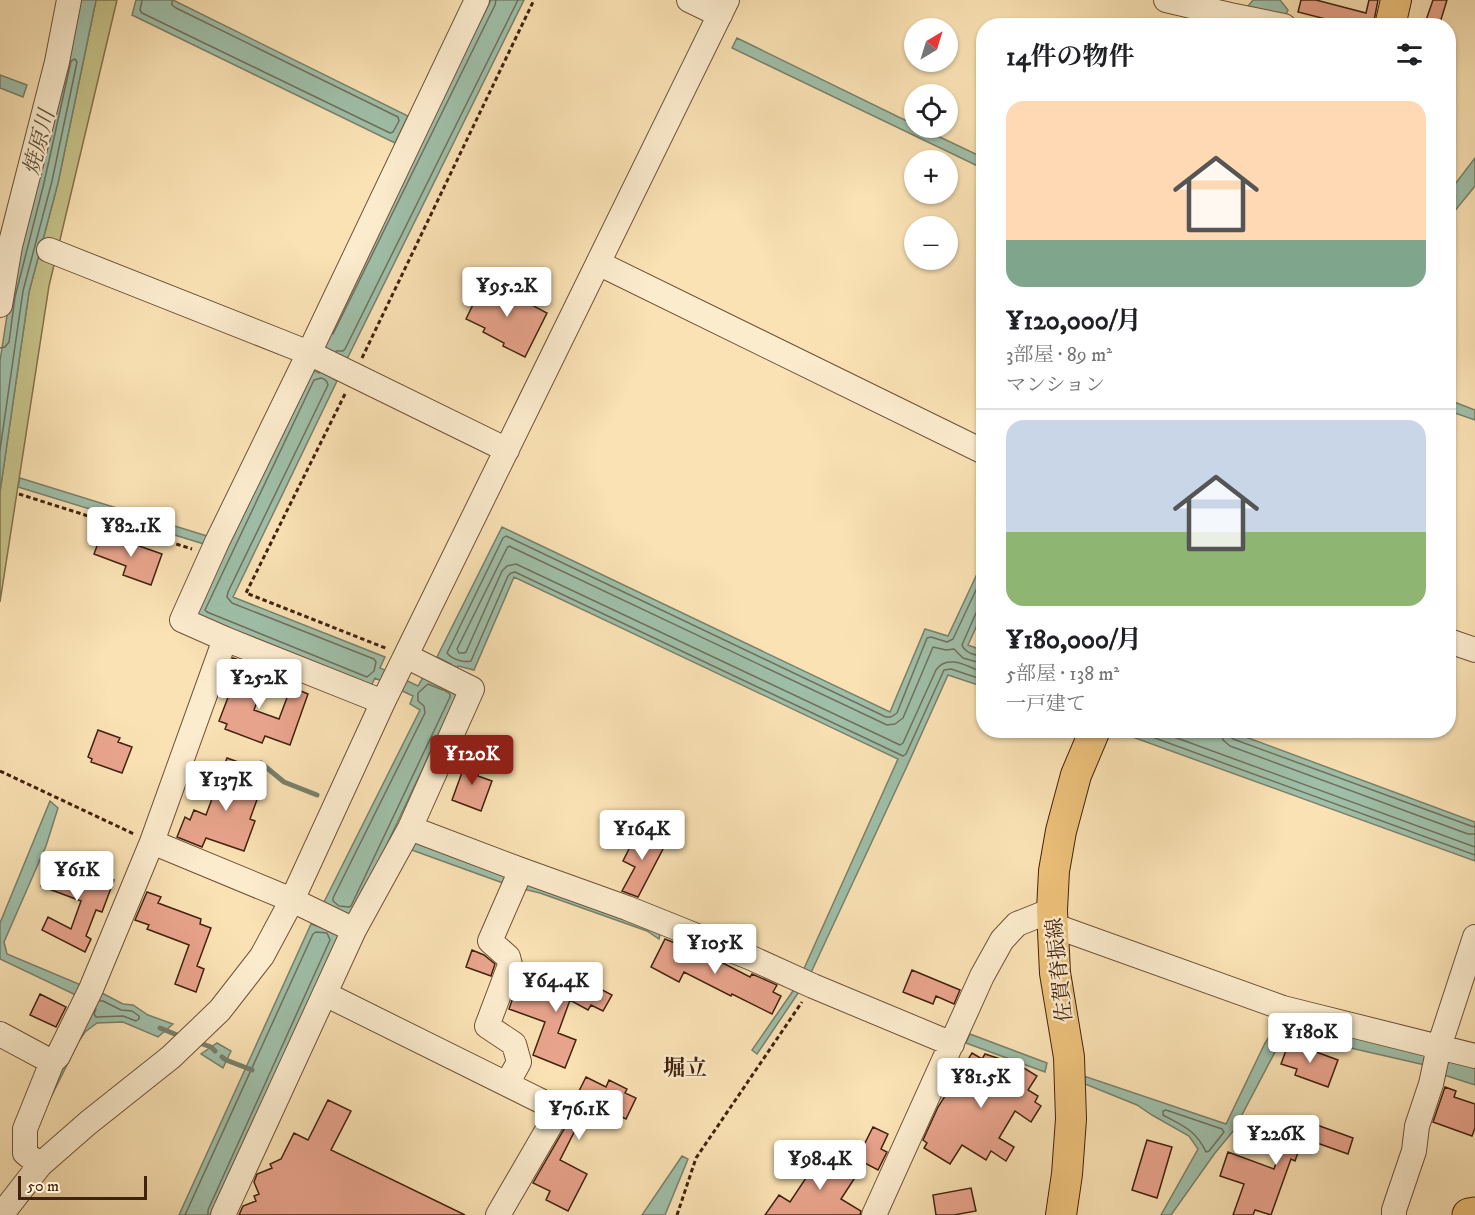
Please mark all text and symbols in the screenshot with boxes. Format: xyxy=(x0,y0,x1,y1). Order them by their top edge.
north arrow xyxy=(904,18,958,72)
map controls xyxy=(904,18,958,270)
icon: filters xyxy=(1393,38,1426,71)
text: 14件の物件 xyxy=(1006,41,1135,74)
button: locate xyxy=(904,84,958,138)
water label: 焼原川 xyxy=(18,105,62,178)
icon: home xyxy=(1162,140,1270,248)
button: + xyxy=(904,150,958,204)
button: − xyxy=(904,216,958,270)
pin: ¥95.2K xyxy=(458,267,556,318)
text: ¥95.2K xyxy=(476,274,538,299)
text: ¥120,000/月 xyxy=(1006,305,1142,338)
text: 3部屋 · 89 m² xyxy=(1006,343,1112,368)
text: マンション xyxy=(1006,373,1105,398)
icon: home xyxy=(1162,459,1270,567)
pin: ¥82.1K xyxy=(82,507,180,558)
text: ¥82.1K xyxy=(101,514,161,539)
text: ¥180,000/月 xyxy=(1006,624,1142,657)
pin: ¥252K xyxy=(217,659,301,710)
text: 5部屋 · 138 m² xyxy=(1006,662,1119,687)
text: ¥252K xyxy=(231,666,287,691)
text: 一戸建て xyxy=(1006,692,1086,717)
pin: ¥120K xyxy=(430,735,514,786)
text: ¥120K xyxy=(444,742,500,767)
pin: ¥137K xyxy=(184,761,268,812)
text: ¥137K xyxy=(200,768,252,793)
pin: ¥164K xyxy=(600,810,684,861)
text: ¥164K xyxy=(614,817,670,842)
pin: ¥61K xyxy=(41,851,113,902)
text: ¥61K xyxy=(54,858,100,883)
street label: 佐賀脊振線 xyxy=(1042,916,1078,1023)
pin: ¥105K xyxy=(673,924,757,975)
text: ¥105K xyxy=(687,931,743,956)
pin: ¥64.4K xyxy=(507,962,605,1013)
text: ¥64.4K xyxy=(523,969,589,994)
pin: ¥180K xyxy=(1268,1013,1352,1064)
text: ¥180K xyxy=(1282,1020,1338,1045)
district label: 堀立 xyxy=(663,1055,707,1082)
pin: ¥81.5K xyxy=(932,1058,1030,1109)
text: ¥81.5K xyxy=(951,1065,1011,1090)
pin: ¥76.1K xyxy=(530,1090,628,1141)
text: ¥76.1K xyxy=(549,1097,609,1122)
pin: ¥226K xyxy=(1234,1115,1318,1166)
text: ¥226K xyxy=(1247,1122,1305,1147)
pin: ¥98.4K xyxy=(771,1140,869,1191)
text: ¥98.4K xyxy=(788,1147,852,1172)
scale bar xyxy=(18,1173,147,1200)
text: 50 m xyxy=(27,1176,59,1196)

